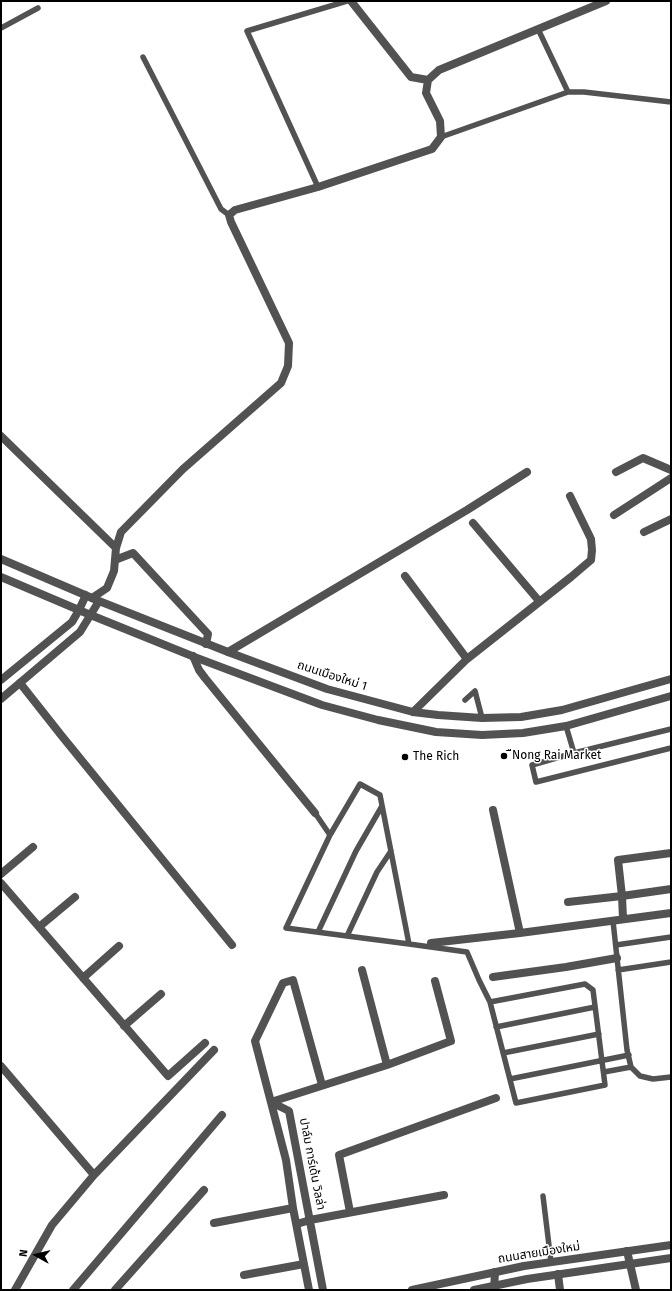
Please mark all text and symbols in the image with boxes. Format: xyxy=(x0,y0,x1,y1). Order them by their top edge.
street label: ถนนเมืองใหม่ 1 xyxy=(295,658,369,694)
place label: ืNong Rai Market xyxy=(512,749,601,763)
place label: The Rich xyxy=(413,750,459,764)
marker: ืNong Rai Market xyxy=(499,751,509,761)
marker: The Rich xyxy=(400,752,410,762)
street label: ปาล์ม การ์เด้น วิลล่า xyxy=(296,1117,328,1211)
north arrow xyxy=(16,1235,56,1275)
street label: ถนนสายเมืองใหม่ xyxy=(497,1239,581,1267)
text: N xyxy=(17,1249,31,1258)

